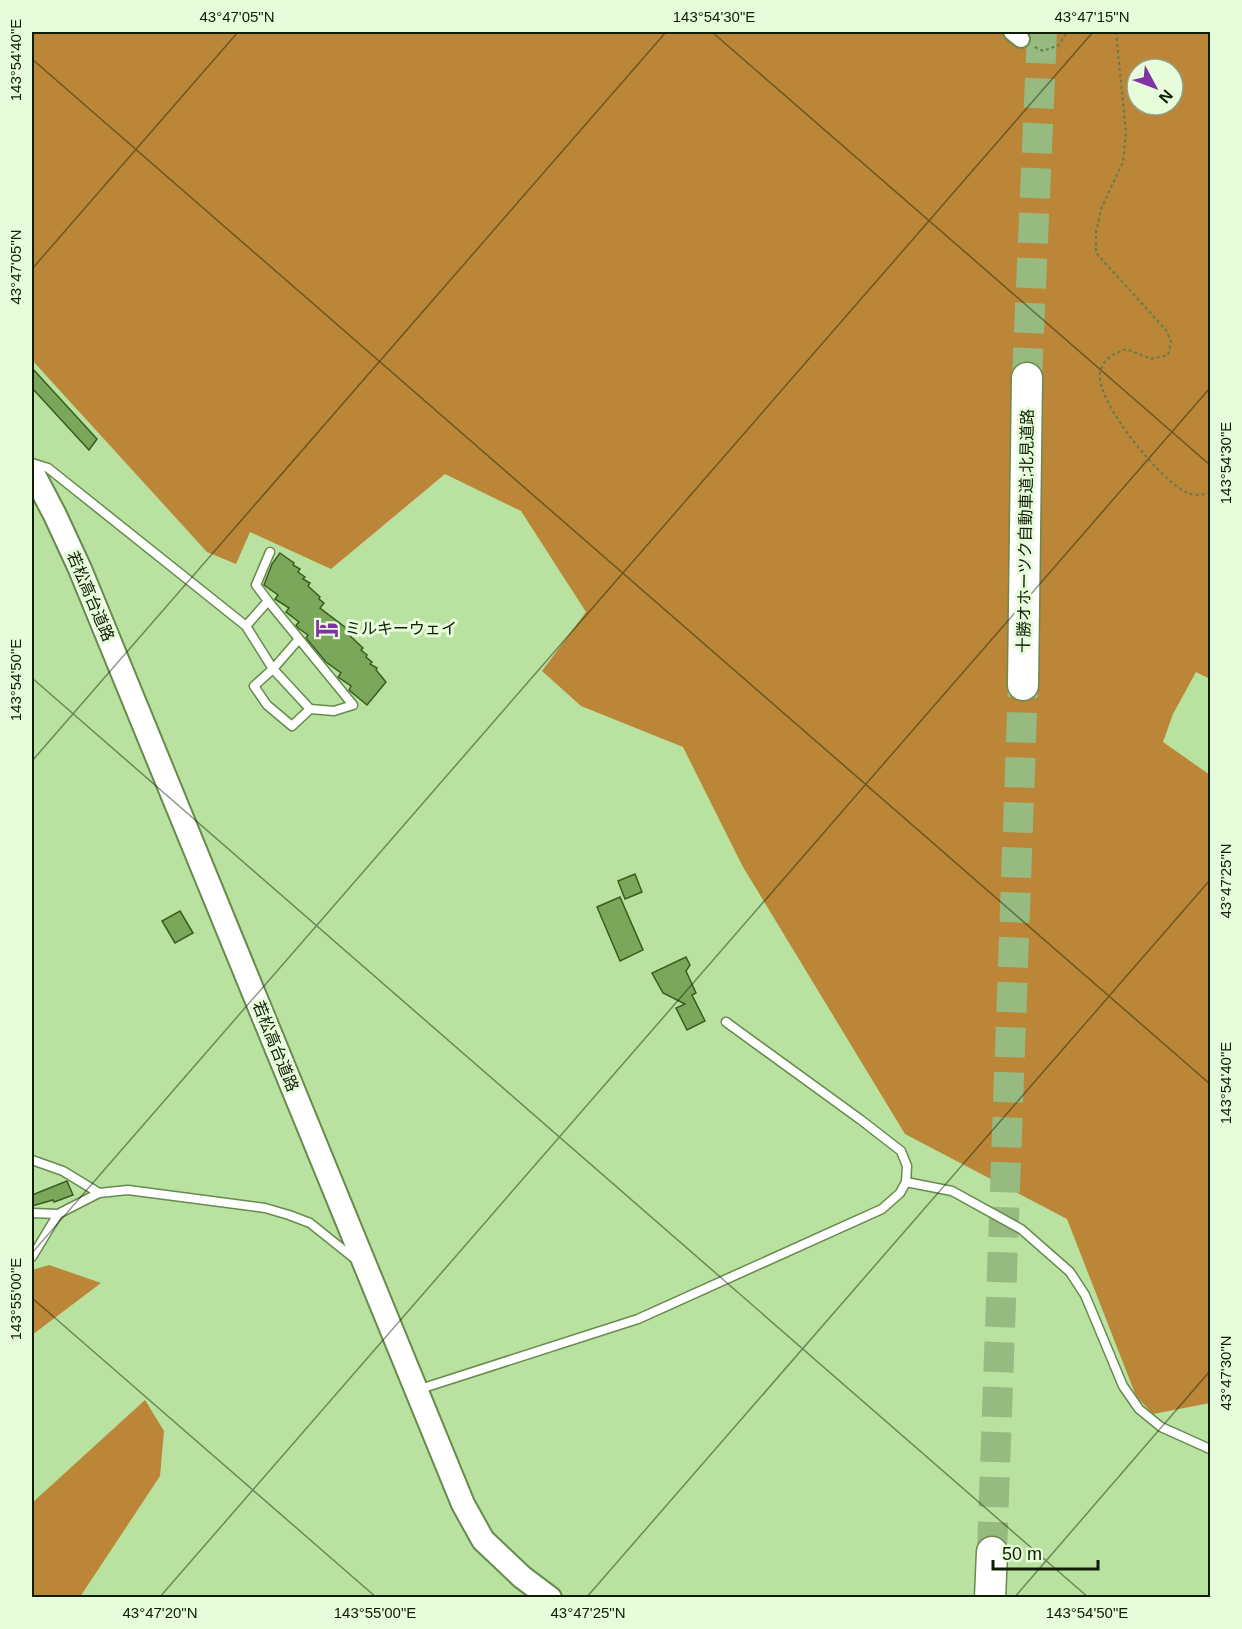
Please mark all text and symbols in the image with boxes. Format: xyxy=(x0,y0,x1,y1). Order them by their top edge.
text: 43°47'05"N xyxy=(199,8,275,25)
text: 143°54'30"E xyxy=(673,8,755,25)
text: 43°47'15"N xyxy=(1054,8,1130,25)
text: 143°54'40"E xyxy=(7,19,24,101)
north arrow xyxy=(1125,57,1185,117)
text: N xyxy=(1156,87,1176,106)
text: 43°47'05"N xyxy=(7,229,24,305)
street label: 十勝オホーツク自動車道;北見道路 xyxy=(1015,409,1036,653)
text: 143°54'30"E xyxy=(1217,422,1234,504)
street label: 若松高台道路 xyxy=(64,549,117,644)
hotel icon: ミルキーウェイ xyxy=(314,615,340,641)
place label: ミルキーウェイ xyxy=(345,620,457,637)
text: 143°54'50"E xyxy=(7,639,24,721)
text: 43°47'25"N xyxy=(1217,843,1234,919)
street label: 若松高台道路 xyxy=(250,998,301,1094)
text: 143°54'40"E xyxy=(1217,1042,1234,1124)
text: 143°55'00"E xyxy=(7,1258,24,1340)
text: 43°47'30"N xyxy=(1217,1335,1234,1411)
scale bar xyxy=(993,1533,1098,1571)
text: 50 m xyxy=(1002,1544,1042,1564)
text: 43°47'20"N xyxy=(122,1604,198,1621)
text: 143°55'00"E xyxy=(334,1604,416,1621)
text: 43°47'25"N xyxy=(550,1604,626,1621)
text: 143°54'50"E xyxy=(1046,1604,1128,1621)

